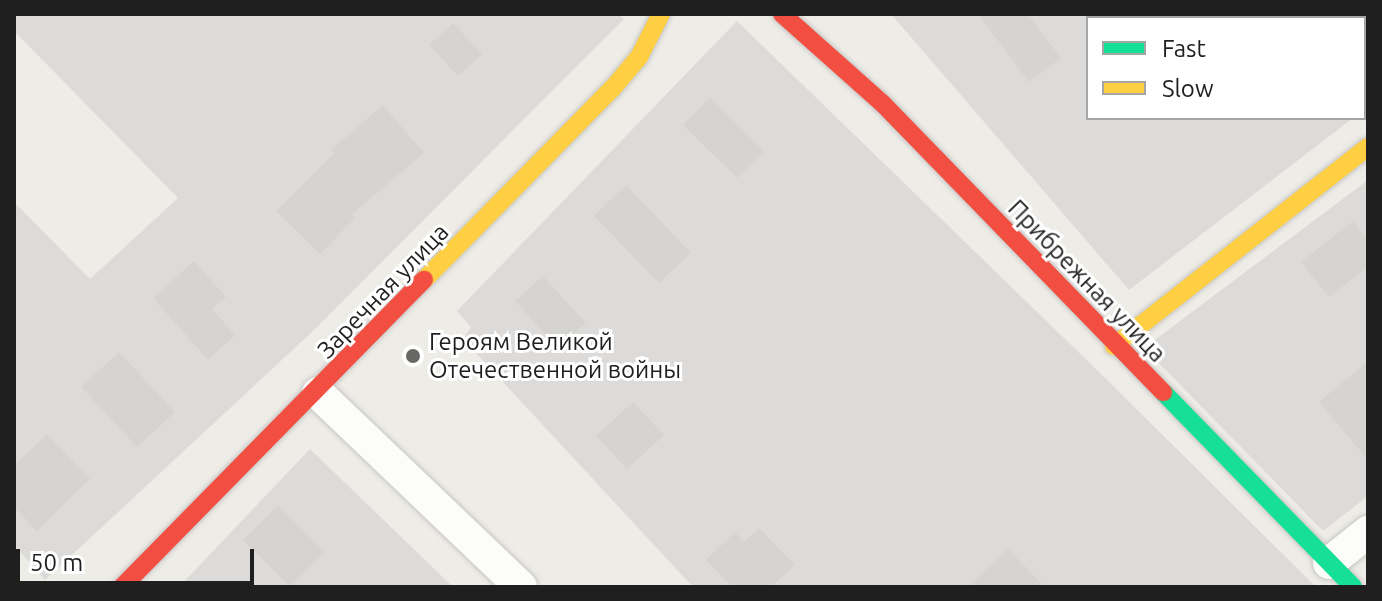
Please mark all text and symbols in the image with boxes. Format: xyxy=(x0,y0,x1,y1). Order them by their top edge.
legend xyxy=(1086,16,1366,120)
text: Fast xyxy=(1162,35,1206,62)
text: Slow xyxy=(1162,75,1214,102)
street label: Прибрежная улица xyxy=(1002,194,1172,368)
street label: Заречная улица xyxy=(311,218,455,364)
place label: Героям Великой Отечественной войны xyxy=(429,328,681,384)
marker: Героям Великой Отечественной войны xyxy=(404,347,422,365)
scale bar xyxy=(20,533,258,583)
text: 50 m xyxy=(30,549,83,576)

